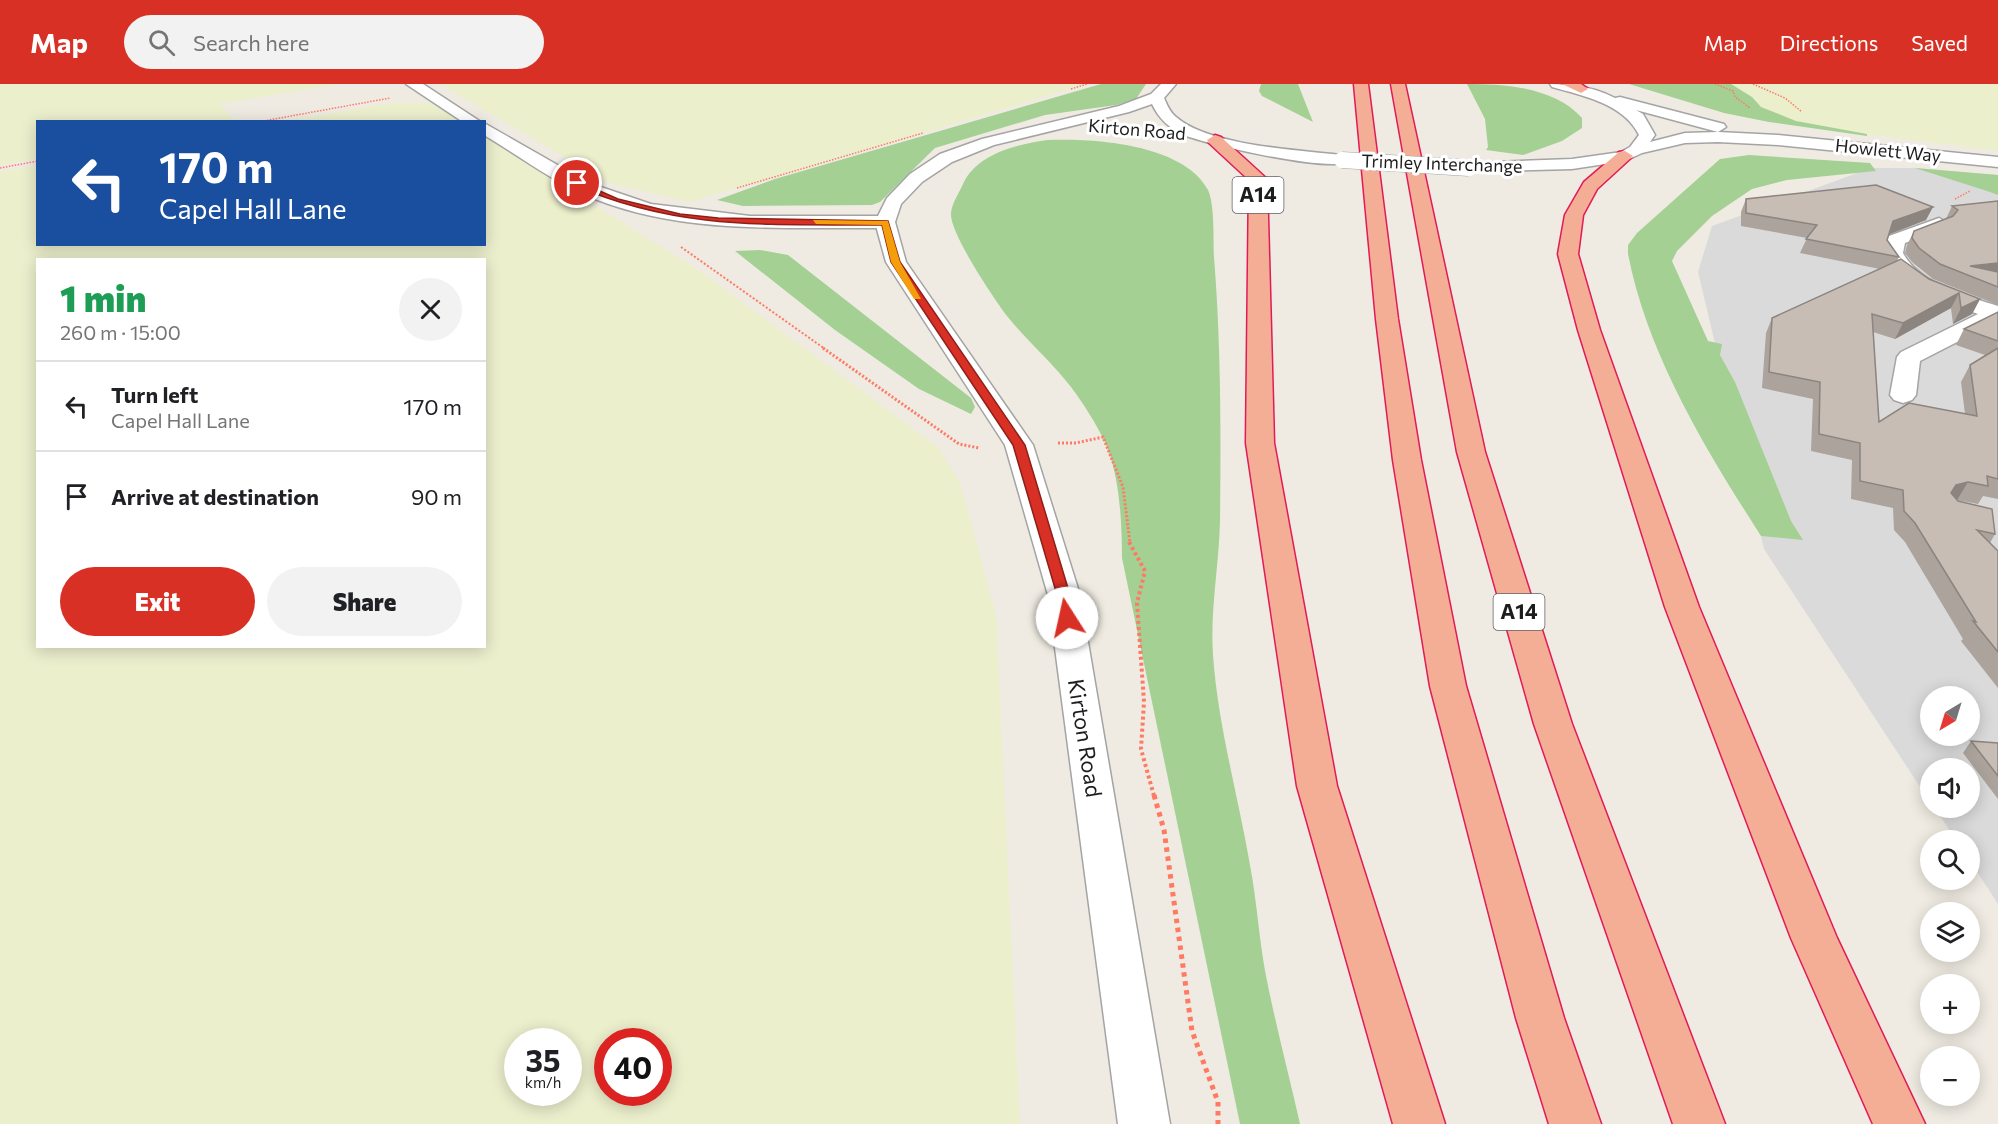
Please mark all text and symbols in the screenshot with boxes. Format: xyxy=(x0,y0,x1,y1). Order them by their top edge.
search box xyxy=(124,15,544,69)
text: Map xyxy=(30,25,88,59)
icon: search xyxy=(145,26,178,59)
text: Search here xyxy=(193,29,309,56)
text: Map xyxy=(1704,30,1747,55)
text: Directions xyxy=(1780,30,1878,55)
text: Saved xyxy=(1911,30,1968,55)
street label: Kirton Road xyxy=(1087,114,1187,144)
street label: Howlett Way xyxy=(1834,134,1942,167)
text: 170 m xyxy=(159,140,273,192)
icon: left xyxy=(60,144,138,222)
street label: Trimley Interchange xyxy=(1361,149,1523,177)
pin xyxy=(551,157,602,208)
icon: arrive xyxy=(560,166,593,199)
road number: A14 xyxy=(1232,177,1284,213)
text: Capel Hall Lane xyxy=(159,192,346,225)
text: 1 min xyxy=(60,275,146,319)
button: close xyxy=(399,278,462,341)
text: 260 m · 15:00 xyxy=(60,320,181,344)
text: Turn left xyxy=(111,381,198,408)
icon: left xyxy=(60,390,93,423)
text: 170 m xyxy=(403,393,462,420)
text: Capel Hall Lane xyxy=(111,408,250,432)
icon: arrive xyxy=(60,480,93,513)
text: Arrive at destination xyxy=(111,483,319,510)
text: 90 m xyxy=(411,483,462,510)
button: Exit xyxy=(60,567,255,636)
button: Share xyxy=(267,567,462,636)
position arrow xyxy=(1035,586,1099,650)
road number: A14 xyxy=(1494,594,1544,630)
street label: Kirton Road xyxy=(1063,677,1108,799)
north arrow xyxy=(1920,686,1980,746)
map controls xyxy=(1920,686,1980,1106)
button: sound xyxy=(1920,758,1980,818)
button: search xyxy=(1920,830,1980,890)
button: layers xyxy=(1920,902,1980,962)
button: + xyxy=(1920,974,1980,1034)
speed limit sign: 40 xyxy=(594,1028,672,1106)
text: 35 xyxy=(526,1041,560,1078)
button: − xyxy=(1920,1046,1980,1106)
text: km/h xyxy=(525,1073,561,1091)

